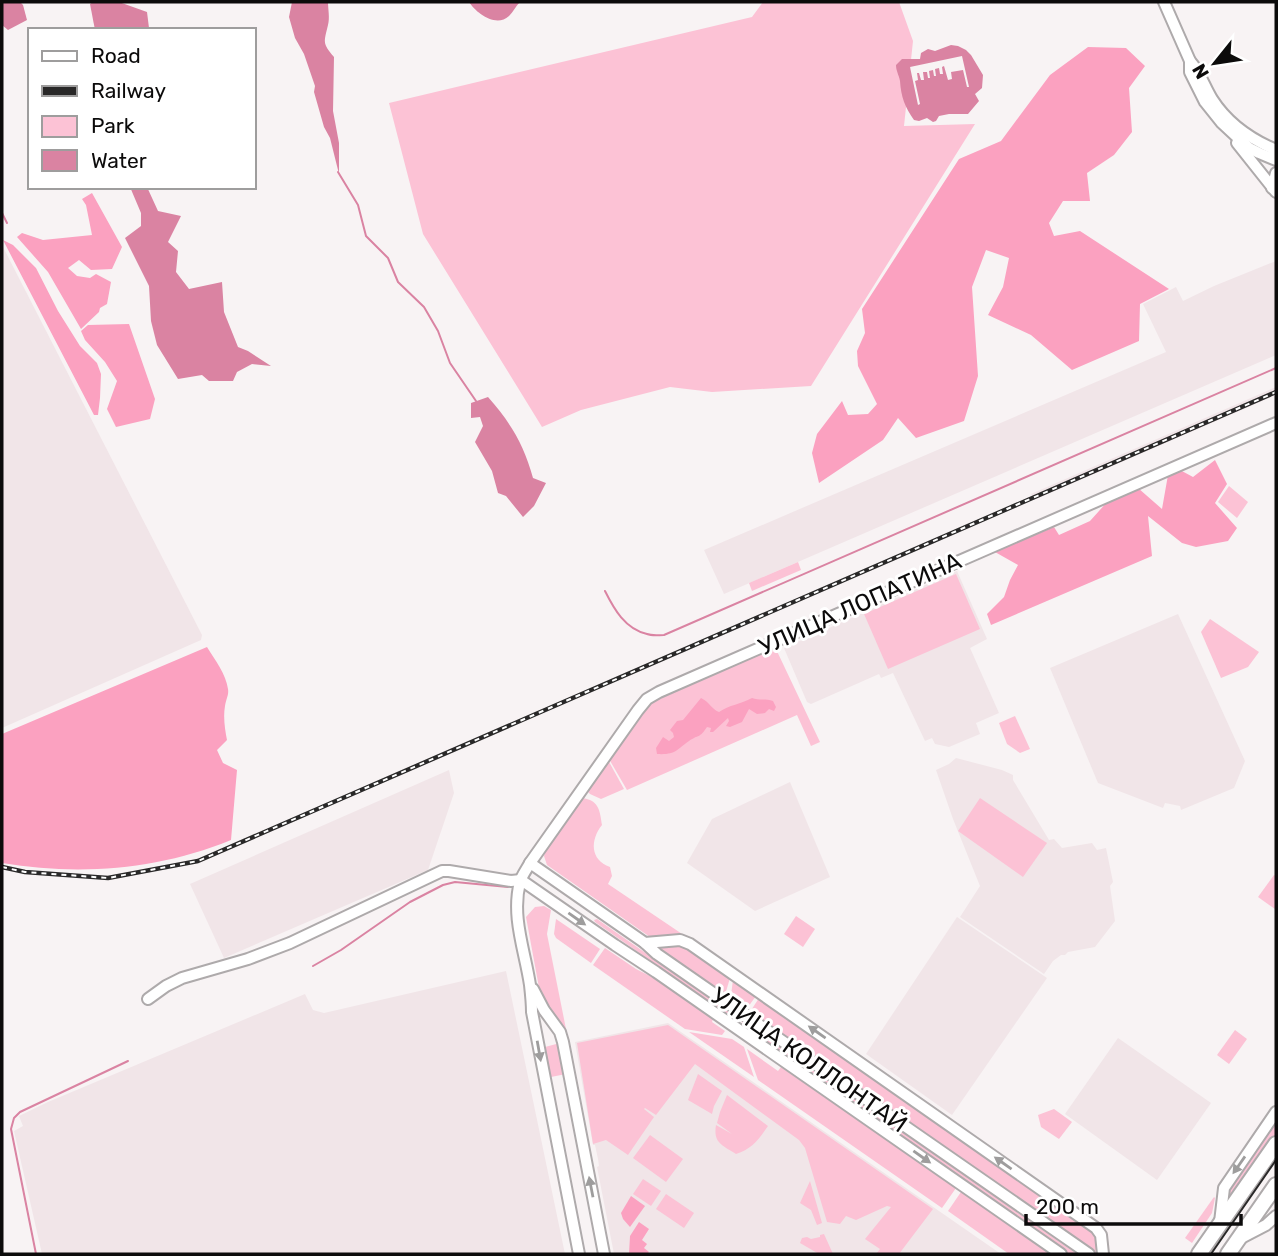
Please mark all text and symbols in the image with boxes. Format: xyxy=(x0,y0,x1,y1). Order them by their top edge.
legend xyxy=(28,28,256,189)
north arrow xyxy=(1180,28,1250,98)
text: Road xyxy=(91,43,141,68)
text: N xyxy=(1187,60,1214,83)
text: Railway xyxy=(91,78,166,103)
text: Park xyxy=(91,113,135,138)
text: Water xyxy=(91,148,147,173)
street label: УЛИЦА ЛОПАТИНА xyxy=(754,547,966,661)
one-way arrow xyxy=(568,912,586,926)
street label: УЛИЦА КОЛЛОНТАЙ xyxy=(705,982,913,1138)
one-way arrow xyxy=(808,1025,826,1039)
one-way arrow xyxy=(534,1040,545,1062)
one-way arrow xyxy=(913,1150,931,1164)
one-way arrow xyxy=(1232,1156,1246,1174)
one-way arrow xyxy=(994,1157,1013,1170)
one-way arrow xyxy=(586,1176,597,1198)
scale bar xyxy=(1026,1182,1241,1226)
text: 200 m xyxy=(1036,1194,1099,1219)

